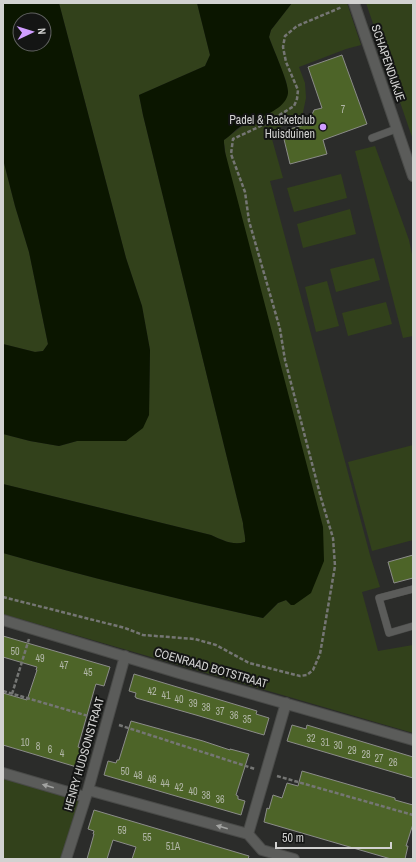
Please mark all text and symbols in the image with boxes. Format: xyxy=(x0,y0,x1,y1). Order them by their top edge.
north arrow xyxy=(12,12,52,52)
street label: SCHAPENDIJKJE xyxy=(367,22,409,104)
text: N xyxy=(35,28,49,35)
house number: 7 xyxy=(341,103,346,116)
place label: Padel & Racketclub Huisduinen xyxy=(229,112,315,142)
marker: Padel & Racketclub Huisduinen xyxy=(318,122,328,132)
street label: COENRAAD BOTSTRAAT xyxy=(153,644,269,692)
house number: 50 xyxy=(10,645,20,658)
house number: 49 xyxy=(35,652,45,665)
house number: 47 xyxy=(59,659,69,672)
house number: 45 xyxy=(83,666,93,679)
house number: 42 xyxy=(147,685,157,698)
house number: 41 xyxy=(161,689,171,702)
house number: 40 xyxy=(174,693,184,706)
street label: HENRY HUDSONSTRAAT xyxy=(60,695,108,813)
house number: 39 xyxy=(188,697,198,710)
house number: 38 xyxy=(201,701,211,714)
house number: 37 xyxy=(215,705,225,718)
house number: 36 xyxy=(229,709,239,722)
house number: 35 xyxy=(242,713,252,726)
house number: 32 xyxy=(306,732,316,745)
house number: 10 xyxy=(20,736,30,749)
house number: 31 xyxy=(320,736,330,749)
house number: 30 xyxy=(333,739,343,752)
house number: 8 xyxy=(36,740,41,753)
house number: 6 xyxy=(48,743,53,756)
house number: 29 xyxy=(347,744,357,757)
house number: 4 xyxy=(60,747,65,760)
house number: 28 xyxy=(361,748,371,761)
house number: 27 xyxy=(374,752,384,765)
house number: 26 xyxy=(388,756,398,769)
house number: 50 xyxy=(120,765,130,778)
house number: 48 xyxy=(133,769,143,782)
house number: 46 xyxy=(147,773,157,786)
house number: 44 xyxy=(160,777,170,790)
house number: 42 xyxy=(174,781,184,794)
one-way arrow xyxy=(42,783,54,789)
house number: 40 xyxy=(188,785,198,798)
house number: 38 xyxy=(201,789,211,802)
house number: 36 xyxy=(215,793,225,806)
house number: 59 xyxy=(117,824,127,837)
one-way arrow xyxy=(216,824,228,830)
scale bar xyxy=(276,824,391,850)
text: 50 m xyxy=(282,830,304,846)
house number: 55 xyxy=(142,831,152,844)
house number: 51A xyxy=(166,840,181,853)

